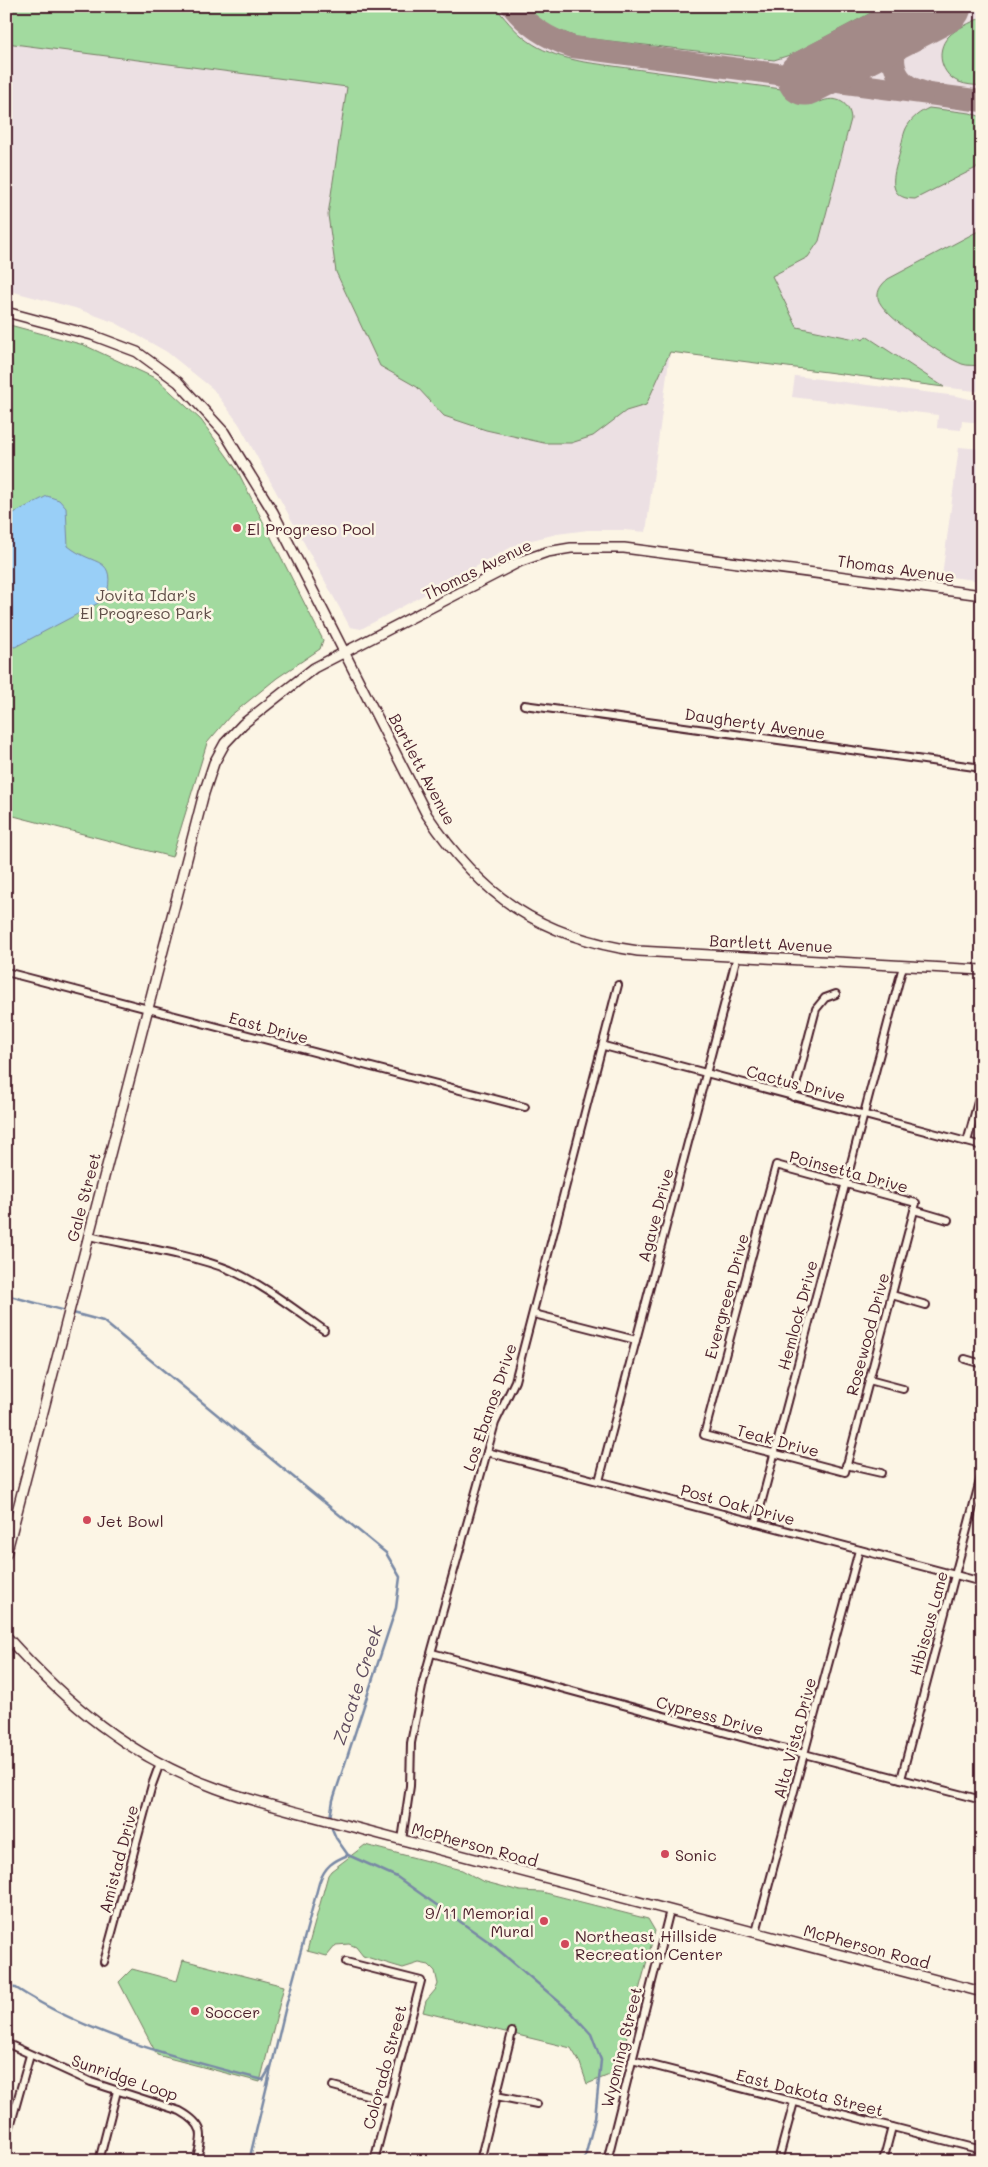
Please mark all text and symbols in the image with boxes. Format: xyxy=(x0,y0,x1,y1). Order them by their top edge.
place label: El Progreso Pool xyxy=(247,518,375,539)
marker: El Progreso Pool xyxy=(231,522,243,534)
street label: Thomas Avenue xyxy=(419,534,535,604)
street label: Thomas Avenue xyxy=(836,549,956,587)
park label: Jovita Idar's El Progreso Park xyxy=(80,584,212,623)
street label: Daugherty Avenue xyxy=(683,703,827,743)
street label: Bartlett Avenue xyxy=(385,710,461,828)
street label: Bartlett Avenue xyxy=(709,929,833,957)
street label: East Drive xyxy=(227,1006,311,1048)
street label: Cactus Drive xyxy=(744,1060,848,1106)
street label: Poinsetta Drive xyxy=(787,1145,911,1197)
street label: Gale Street xyxy=(61,1150,105,1244)
street label: Agave Drive xyxy=(632,1166,678,1264)
street label: Evergreen Drive xyxy=(699,1231,753,1361)
street label: Hemlock Drive xyxy=(772,1258,822,1372)
street label: Rosewood Drive xyxy=(841,1270,893,1398)
street label: Los Ebanos Drive xyxy=(457,1340,521,1474)
street label: Teak Drive xyxy=(734,1419,822,1461)
street label: Post Oak Drive xyxy=(678,1479,798,1529)
place label: Jet Bowl xyxy=(97,1510,164,1531)
marker: Jet Bowl xyxy=(81,1514,93,1526)
street label: Hibiscus Lane xyxy=(904,1568,952,1678)
water label: Zacate Creek xyxy=(326,1622,388,1748)
street label: Alta Vista Drive xyxy=(768,1675,820,1801)
street label: Cypress Drive xyxy=(654,1691,766,1739)
street label: Amistad Drive xyxy=(93,1803,143,1915)
street label: McPherson Road xyxy=(409,1817,541,1871)
place label: Sonic xyxy=(675,1844,717,1865)
marker: Sonic xyxy=(659,1848,671,1860)
place label: 9/11 Memorial Mural xyxy=(425,1902,534,1941)
marker: 9/11 Memorial Mural xyxy=(538,1915,550,1927)
street label: McPherson Road xyxy=(801,1919,933,1973)
place label: Northeast Hillside Recreation Center xyxy=(575,1925,723,1964)
marker: Northeast Hillside Recreation Center xyxy=(559,1938,571,1950)
street label: Wyoming Street xyxy=(596,1984,646,2110)
place label: Soccer xyxy=(205,2001,260,2022)
street label: Colorado Street xyxy=(357,2002,411,2132)
marker: Soccer xyxy=(189,2005,201,2017)
street label: Sunridge Loop xyxy=(69,2049,181,2105)
street label: East Dakota Street xyxy=(734,2064,886,2120)

